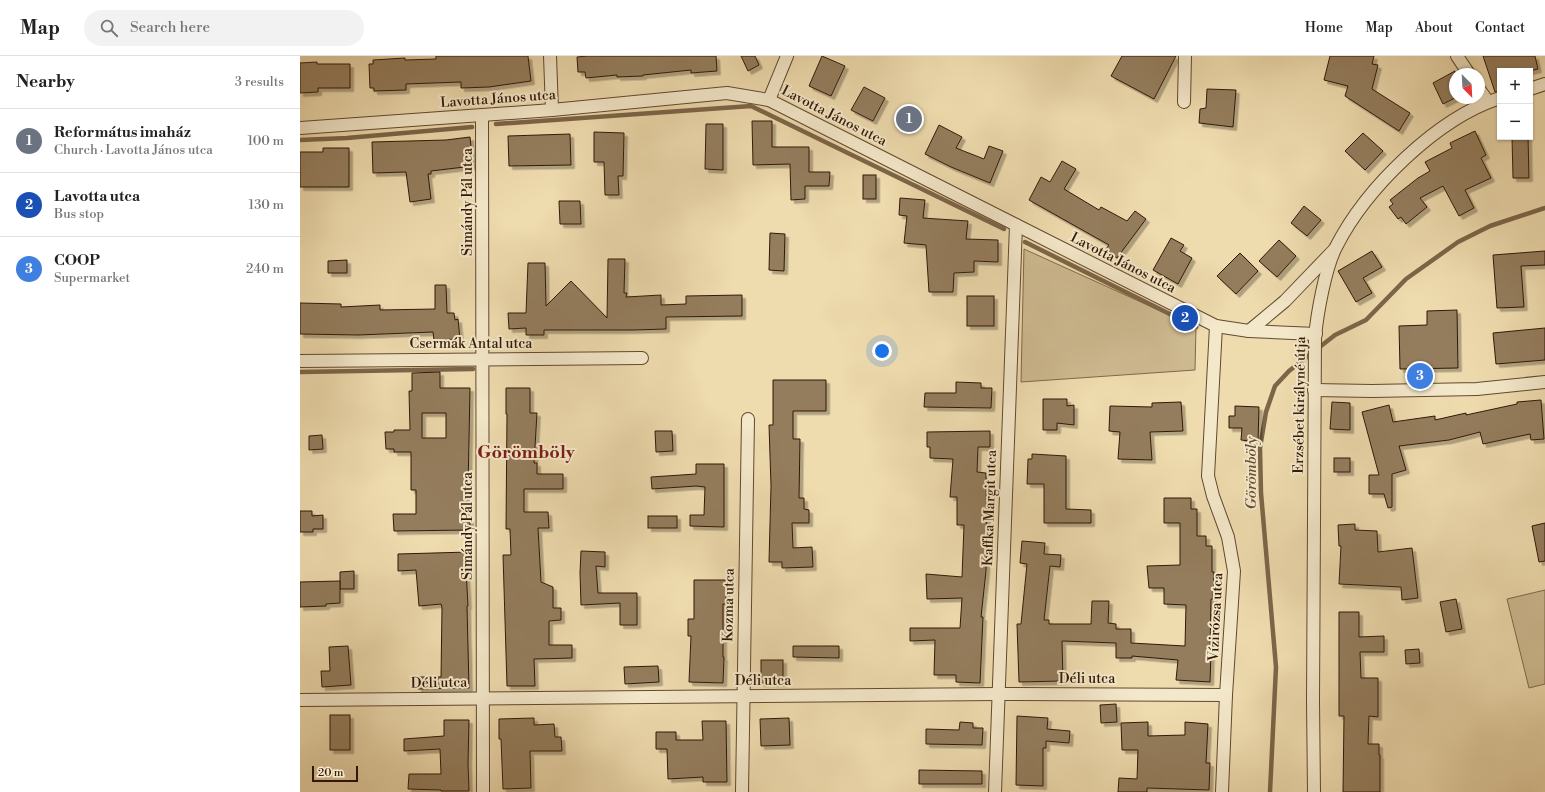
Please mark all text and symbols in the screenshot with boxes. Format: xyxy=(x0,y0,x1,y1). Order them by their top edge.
search box xyxy=(84,10,364,46)
text: Map xyxy=(20,16,60,40)
icon: search xyxy=(98,17,120,39)
text: Search here xyxy=(130,18,210,37)
text: Home xyxy=(1305,19,1343,37)
text: Map xyxy=(1365,19,1393,37)
text: About xyxy=(1415,19,1453,37)
text: Contact xyxy=(1475,19,1525,37)
north arrow xyxy=(1449,68,1485,104)
map controls xyxy=(1497,68,1533,140)
button: + xyxy=(1497,68,1533,104)
text: Nearby xyxy=(16,71,75,93)
text: 3 results xyxy=(235,74,284,90)
street label: Lavotta János utca xyxy=(778,82,891,151)
street label: Lavotta János utca xyxy=(440,86,557,112)
pin: 1 xyxy=(896,104,922,134)
button: − xyxy=(1497,104,1533,140)
text: Református imaház xyxy=(54,123,191,142)
text: 1 xyxy=(26,133,32,149)
text: 100 m xyxy=(248,133,284,149)
text: Church · Lavotta János utca xyxy=(54,142,213,158)
street label: Simándy Pál utca xyxy=(459,147,477,256)
text: Lavotta utca xyxy=(54,187,140,206)
text: 2 xyxy=(25,197,33,213)
text: 130 m xyxy=(249,197,284,213)
text: Bus stop xyxy=(54,206,104,222)
street label: Lavotta János utca xyxy=(1067,229,1180,298)
text: COOP xyxy=(54,251,100,270)
text: 3 xyxy=(25,261,33,277)
text: 240 m xyxy=(246,261,284,277)
text: Supermarket xyxy=(54,270,130,286)
pin: 2 xyxy=(1172,303,1198,333)
street label: Csermák Antal utca xyxy=(410,335,533,353)
street label: Erzsébet királyné útja xyxy=(1290,335,1310,474)
your location xyxy=(872,341,892,361)
pin: 3 xyxy=(1407,361,1433,391)
water label: Görömböly xyxy=(1242,435,1261,509)
district label: Görömböly xyxy=(477,441,576,464)
street label: Kaffka Margit utca xyxy=(979,449,1001,567)
street label: Simándy Pál utca xyxy=(459,471,477,580)
street label: Kozma utca xyxy=(719,567,739,642)
street label: Vízirózsa utca xyxy=(1205,571,1227,663)
street label: Déli utca xyxy=(1059,670,1116,688)
street label: Déli utca xyxy=(735,672,792,690)
street label: Déli utca xyxy=(411,673,468,692)
scale bar xyxy=(312,764,358,783)
text: 20 m xyxy=(318,766,343,780)

